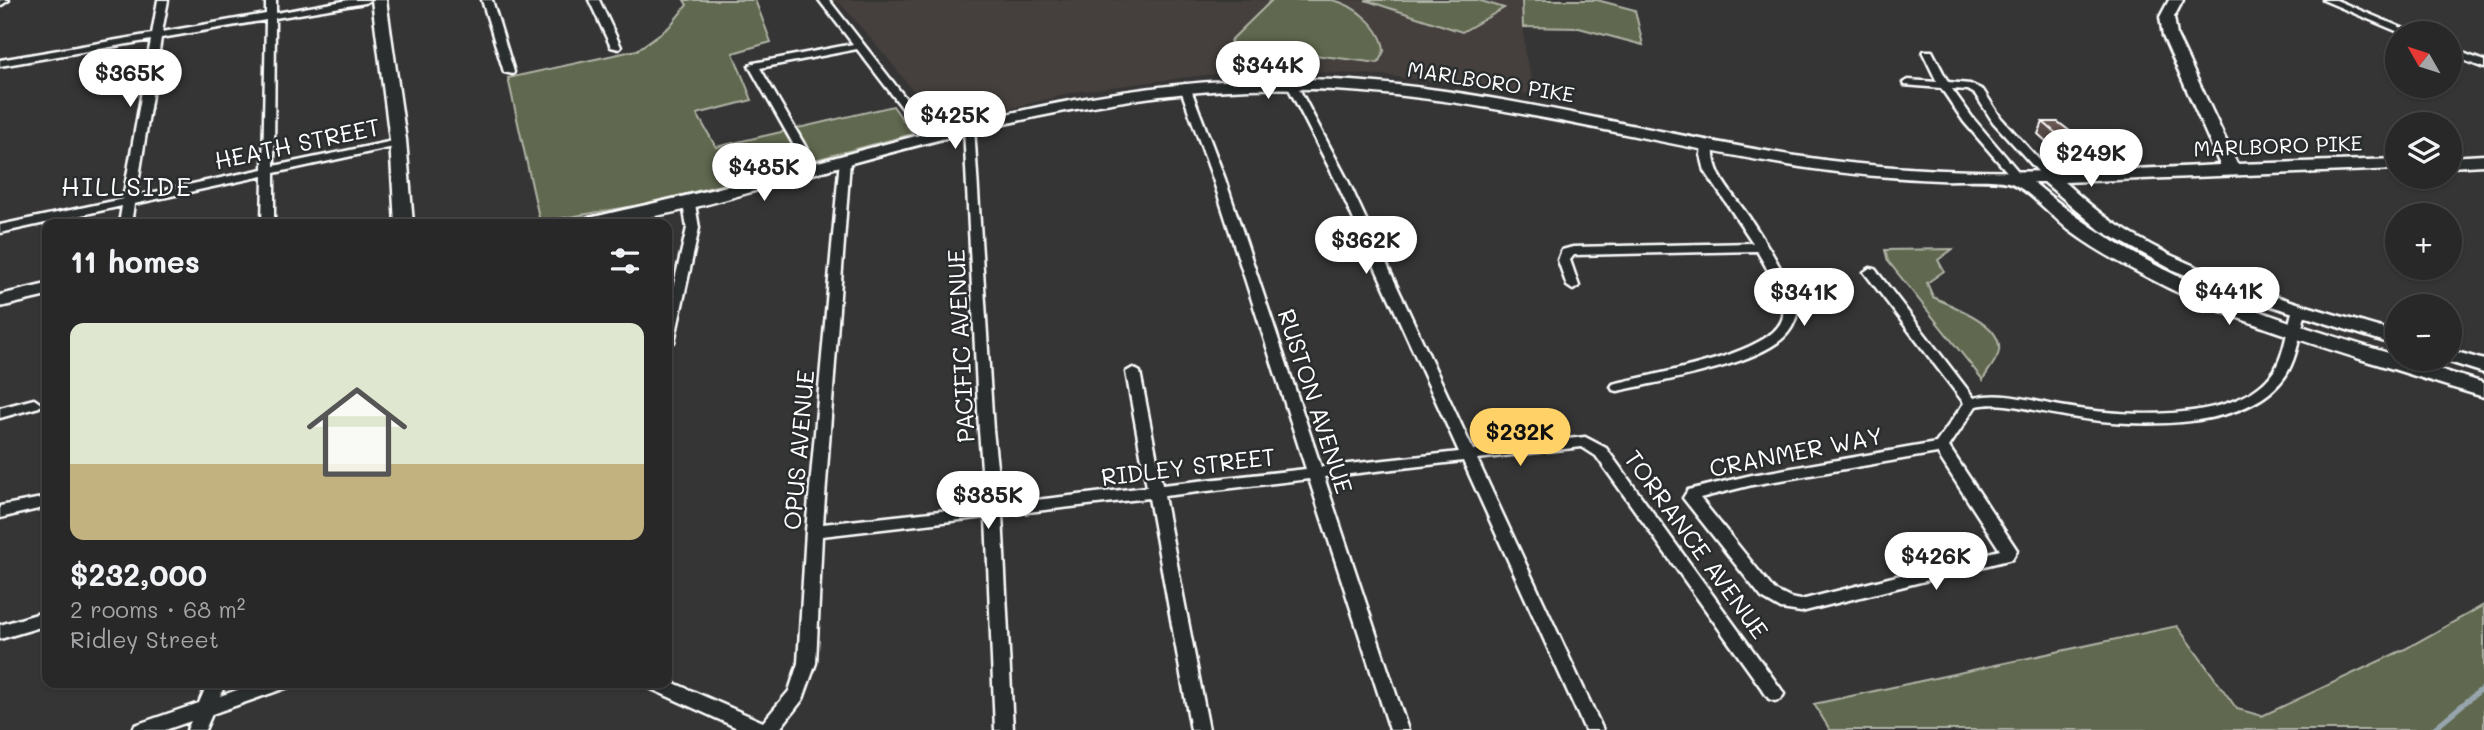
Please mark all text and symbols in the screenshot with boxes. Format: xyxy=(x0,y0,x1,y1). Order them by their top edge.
north arrow xyxy=(2385,21,2462,98)
map controls xyxy=(2385,21,2462,371)
pin: $344K xyxy=(1219,42,1317,101)
text: $344K xyxy=(1232,49,1304,79)
pin: $365K xyxy=(81,50,179,109)
street label: MARLBORO PIKE xyxy=(1405,54,1577,108)
text: $365K xyxy=(95,57,165,87)
pin: $425K xyxy=(906,92,1004,151)
text: $425K xyxy=(920,99,990,129)
street label: HEATH STREET xyxy=(211,110,383,176)
button: layers xyxy=(2385,112,2462,189)
street label: MARLBORO PIKE xyxy=(2193,129,2363,161)
pin: $249K xyxy=(2042,130,2140,189)
text: $249K xyxy=(2056,137,2126,167)
pin: $485K xyxy=(715,144,813,203)
text: $485K xyxy=(728,151,800,181)
district label: HILLSIDE xyxy=(61,169,193,203)
button: + xyxy=(2385,203,2462,280)
pin: $362K xyxy=(1317,216,1415,276)
text: $362K xyxy=(1331,224,1401,254)
text: 11 homes xyxy=(70,241,200,281)
icon: filters xyxy=(606,242,644,280)
street label: PACIFIC AVENUE xyxy=(939,248,981,444)
pin: $341K xyxy=(1755,268,1853,328)
pin: $441K xyxy=(2180,268,2278,327)
text: $441K xyxy=(2195,275,2263,305)
text: $341K xyxy=(1770,276,1838,306)
button: − xyxy=(2385,294,2462,371)
street label: RUSTON AVENUE xyxy=(1272,305,1360,497)
icon: home xyxy=(294,369,420,495)
street label: OPUS AVENUE xyxy=(776,369,820,531)
pin: $232K xyxy=(1471,408,1569,468)
text: $232K xyxy=(1486,416,1554,446)
street label: CRANMER WAY xyxy=(1707,419,1885,483)
street label: RIDLEY STREET xyxy=(1099,440,1277,492)
street label: TORRANCE AVENUE xyxy=(1618,444,1776,644)
pin: $385K xyxy=(939,472,1037,531)
text: $385K xyxy=(953,479,1023,509)
pin: $426K xyxy=(1887,532,1985,592)
text: $426K xyxy=(1901,540,1971,570)
text: $232,000 xyxy=(70,554,207,594)
text: 2 rooms · 68 m² xyxy=(70,594,245,624)
text: Ridley Street xyxy=(70,624,219,654)

